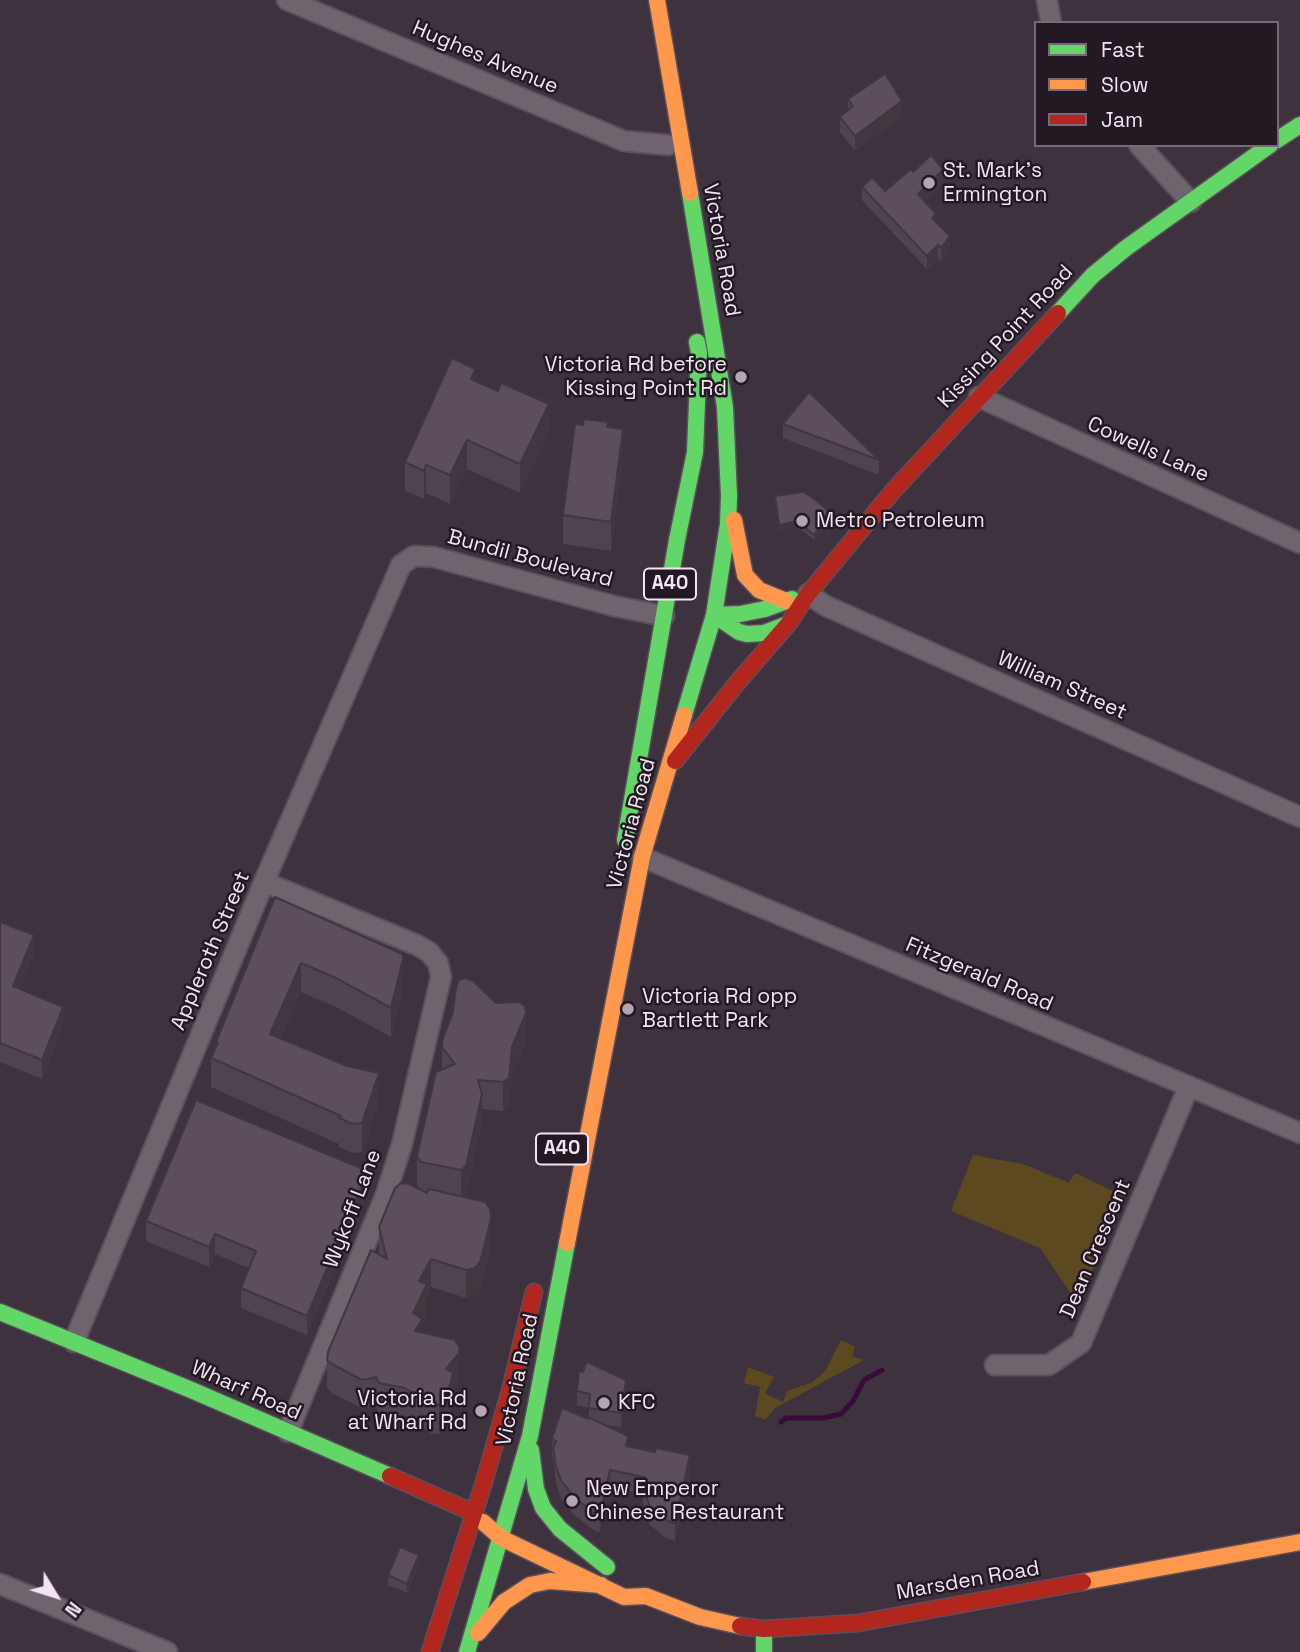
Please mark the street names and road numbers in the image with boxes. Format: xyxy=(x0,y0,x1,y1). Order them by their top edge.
street label: Hughes Avenue xyxy=(408,16,562,100)
street label: Victoria Road xyxy=(697,182,745,318)
street label: Kissing Point Road xyxy=(933,260,1079,414)
street label: Cowells Lane xyxy=(1083,412,1213,488)
street label: Bundil Boulevard xyxy=(445,525,615,593)
road number: A40 xyxy=(644,568,696,600)
street label: William Street xyxy=(994,646,1130,726)
street label: Victoria Road xyxy=(602,756,662,892)
street label: Appleroth Street xyxy=(166,868,256,1034)
street label: Fitzgerald Road xyxy=(901,933,1057,1017)
road number: A40 xyxy=(536,1134,588,1164)
street label: Wykoff Lane xyxy=(319,1146,387,1272)
street label: Dean Crescent xyxy=(1055,1176,1137,1322)
street label: Victoria Road xyxy=(492,1312,544,1448)
street label: Wharf Road xyxy=(187,1356,305,1426)
street label: Marsden Road xyxy=(895,1556,1041,1606)

